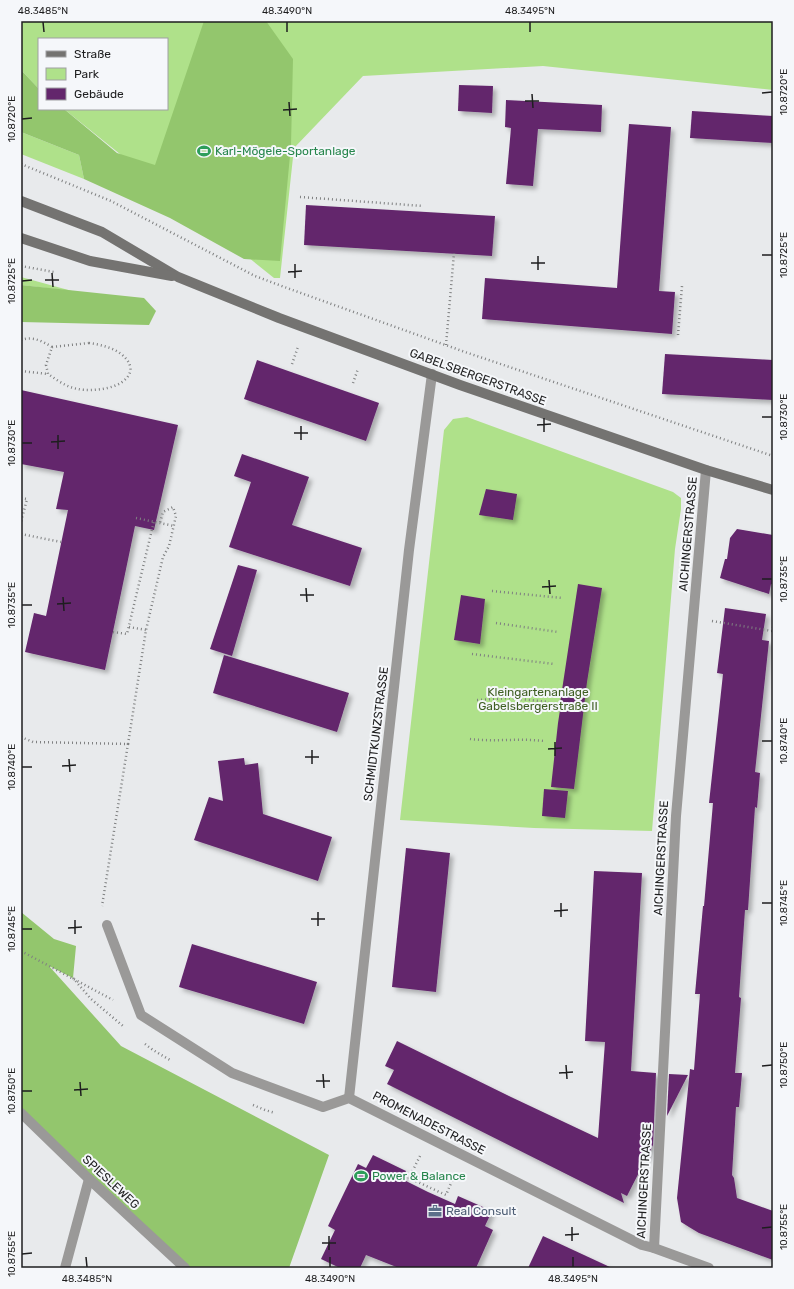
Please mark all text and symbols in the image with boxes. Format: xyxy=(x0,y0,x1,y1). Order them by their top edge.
text: 48.3485°N xyxy=(18,5,68,17)
text: 48.3490°N xyxy=(262,5,312,17)
text: 48.3495°N xyxy=(505,5,555,17)
legend xyxy=(38,38,168,110)
text: Straße xyxy=(74,47,111,61)
text: Park xyxy=(74,67,100,81)
text: 10.8720°E xyxy=(778,69,790,115)
text: Gebäude xyxy=(74,87,124,101)
text: 10.8720°E xyxy=(6,96,18,142)
sports icon: Karl-Mögele-Sportanlage xyxy=(196,143,212,159)
place label: Karl-Mögele-Sportanlage xyxy=(215,144,356,158)
text: 10.8725°E xyxy=(778,232,790,278)
text: 10.8725°E xyxy=(6,258,18,304)
street label: GABELSBERGERSTRASSE xyxy=(408,346,548,408)
text: 10.8730°E xyxy=(778,394,790,440)
text: 10.8730°E xyxy=(6,420,18,466)
street label: AICHINGERSTRASSE xyxy=(676,476,700,592)
text: 10.8735°E xyxy=(778,556,790,602)
text: 10.8735°E xyxy=(6,582,18,628)
street label: SCHMIDTKUNZSTRASSE xyxy=(361,666,391,802)
park label: Kleingartenanlage Gabelsbergerstraße II xyxy=(478,685,598,713)
text: 10.8740°E xyxy=(778,718,790,764)
text: 10.8740°E xyxy=(6,744,18,790)
street label: AICHINGERSTRASSE xyxy=(651,800,671,916)
text: 10.8745°E xyxy=(778,880,790,926)
text: 10.8745°E xyxy=(6,906,18,952)
text: 10.8750°E xyxy=(778,1042,790,1088)
text: 10.8750°E xyxy=(6,1068,18,1114)
street label: PROMENADESTRASSE xyxy=(370,1088,488,1158)
street label: AICHINGERSTRASSE xyxy=(634,1123,654,1239)
street label: SPIESLEWEG xyxy=(80,1152,142,1212)
sports icon: Power & Balance xyxy=(353,1168,369,1184)
place label: Power & Balance xyxy=(372,1169,466,1183)
office icon: Real Consult xyxy=(427,1203,443,1219)
place label: Real Consult xyxy=(446,1204,516,1218)
text: 10.8755°E xyxy=(778,1204,790,1250)
text: 10.8755°E xyxy=(6,1231,18,1277)
text: 48.3485°N xyxy=(62,1273,112,1285)
text: 48.3490°N xyxy=(305,1273,355,1285)
text: 48.3495°N xyxy=(548,1273,598,1285)

